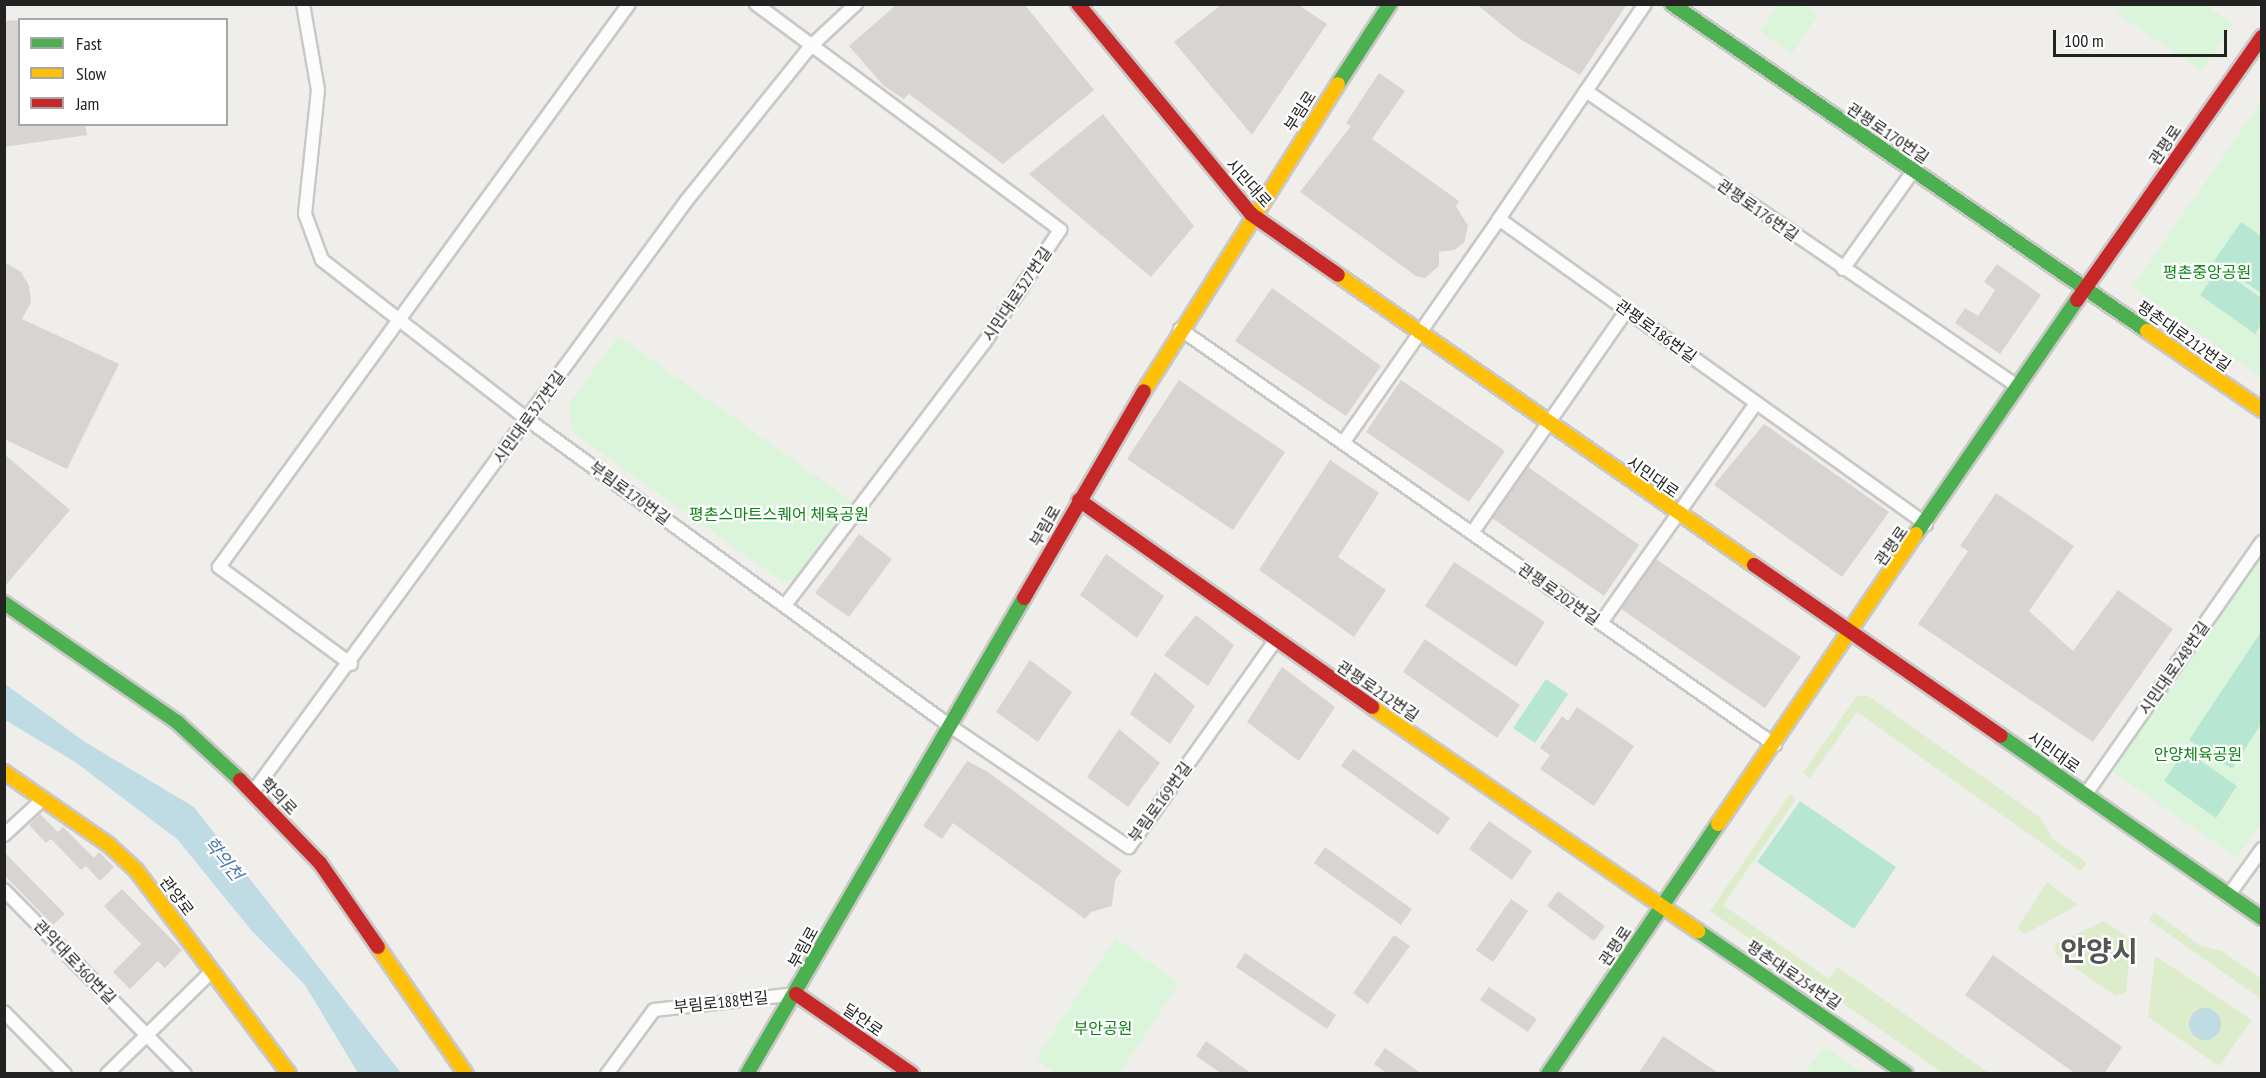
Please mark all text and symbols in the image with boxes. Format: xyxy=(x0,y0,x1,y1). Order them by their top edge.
legend xyxy=(18,18,228,126)
scale bar xyxy=(2056,18,2230,56)
text: 100 m xyxy=(2064,29,2104,52)
text: Fast xyxy=(76,32,102,55)
text: Slow xyxy=(76,62,106,85)
street label: 부림로 xyxy=(1280,87,1320,135)
text: Jam xyxy=(76,92,99,115)
street label: 관평로170번길 xyxy=(1843,98,1933,168)
street label: 관평로 xyxy=(2145,121,2185,169)
street label: 시민대로 xyxy=(1222,155,1276,211)
street label: 관평로176번길 xyxy=(1714,175,1802,245)
street label: 시민대로327번길 xyxy=(978,243,1056,345)
park label: 평촌중앙공원 xyxy=(2163,262,2251,282)
street label: 관평로186번길 xyxy=(1612,295,1700,367)
street label: 평촌대로212번길 xyxy=(2133,297,2235,375)
street label: 시민대로327번길 xyxy=(489,367,569,467)
street label: 시민대로 xyxy=(1623,452,1683,502)
street label: 부림로170번길 xyxy=(586,457,674,529)
street label: 부림로 xyxy=(1026,502,1064,550)
park label: 평촌스마트스퀘어 체육공원 xyxy=(689,504,869,524)
street label: 관평로 xyxy=(1870,522,1912,570)
street label: 관평로202번길 xyxy=(1515,559,1603,629)
street label: 시민대로248번길 xyxy=(2135,617,2213,719)
street label: 관평로212번길 xyxy=(1333,656,1423,726)
street label: 시민대로 xyxy=(2024,727,2084,777)
park label: 안양체육공원 xyxy=(2154,744,2242,764)
street label: 부림로169번길 xyxy=(1124,758,1196,846)
street label: 학의로 xyxy=(257,773,301,819)
water label: 학의천 xyxy=(199,833,247,885)
street label: 관양로 xyxy=(156,873,198,919)
street label: 관악대로360번길 xyxy=(30,916,120,1008)
street label: 관평로 xyxy=(1595,922,1635,970)
street label: 부림로 xyxy=(784,923,822,971)
district label: 안양시 xyxy=(2060,934,2138,968)
street label: 평촌대로254번길 xyxy=(1743,936,1845,1014)
street label: 부림로188번길 xyxy=(673,987,769,1017)
street label: 달안로 xyxy=(839,999,887,1041)
park label: 부안공원 xyxy=(1074,1018,1132,1038)

